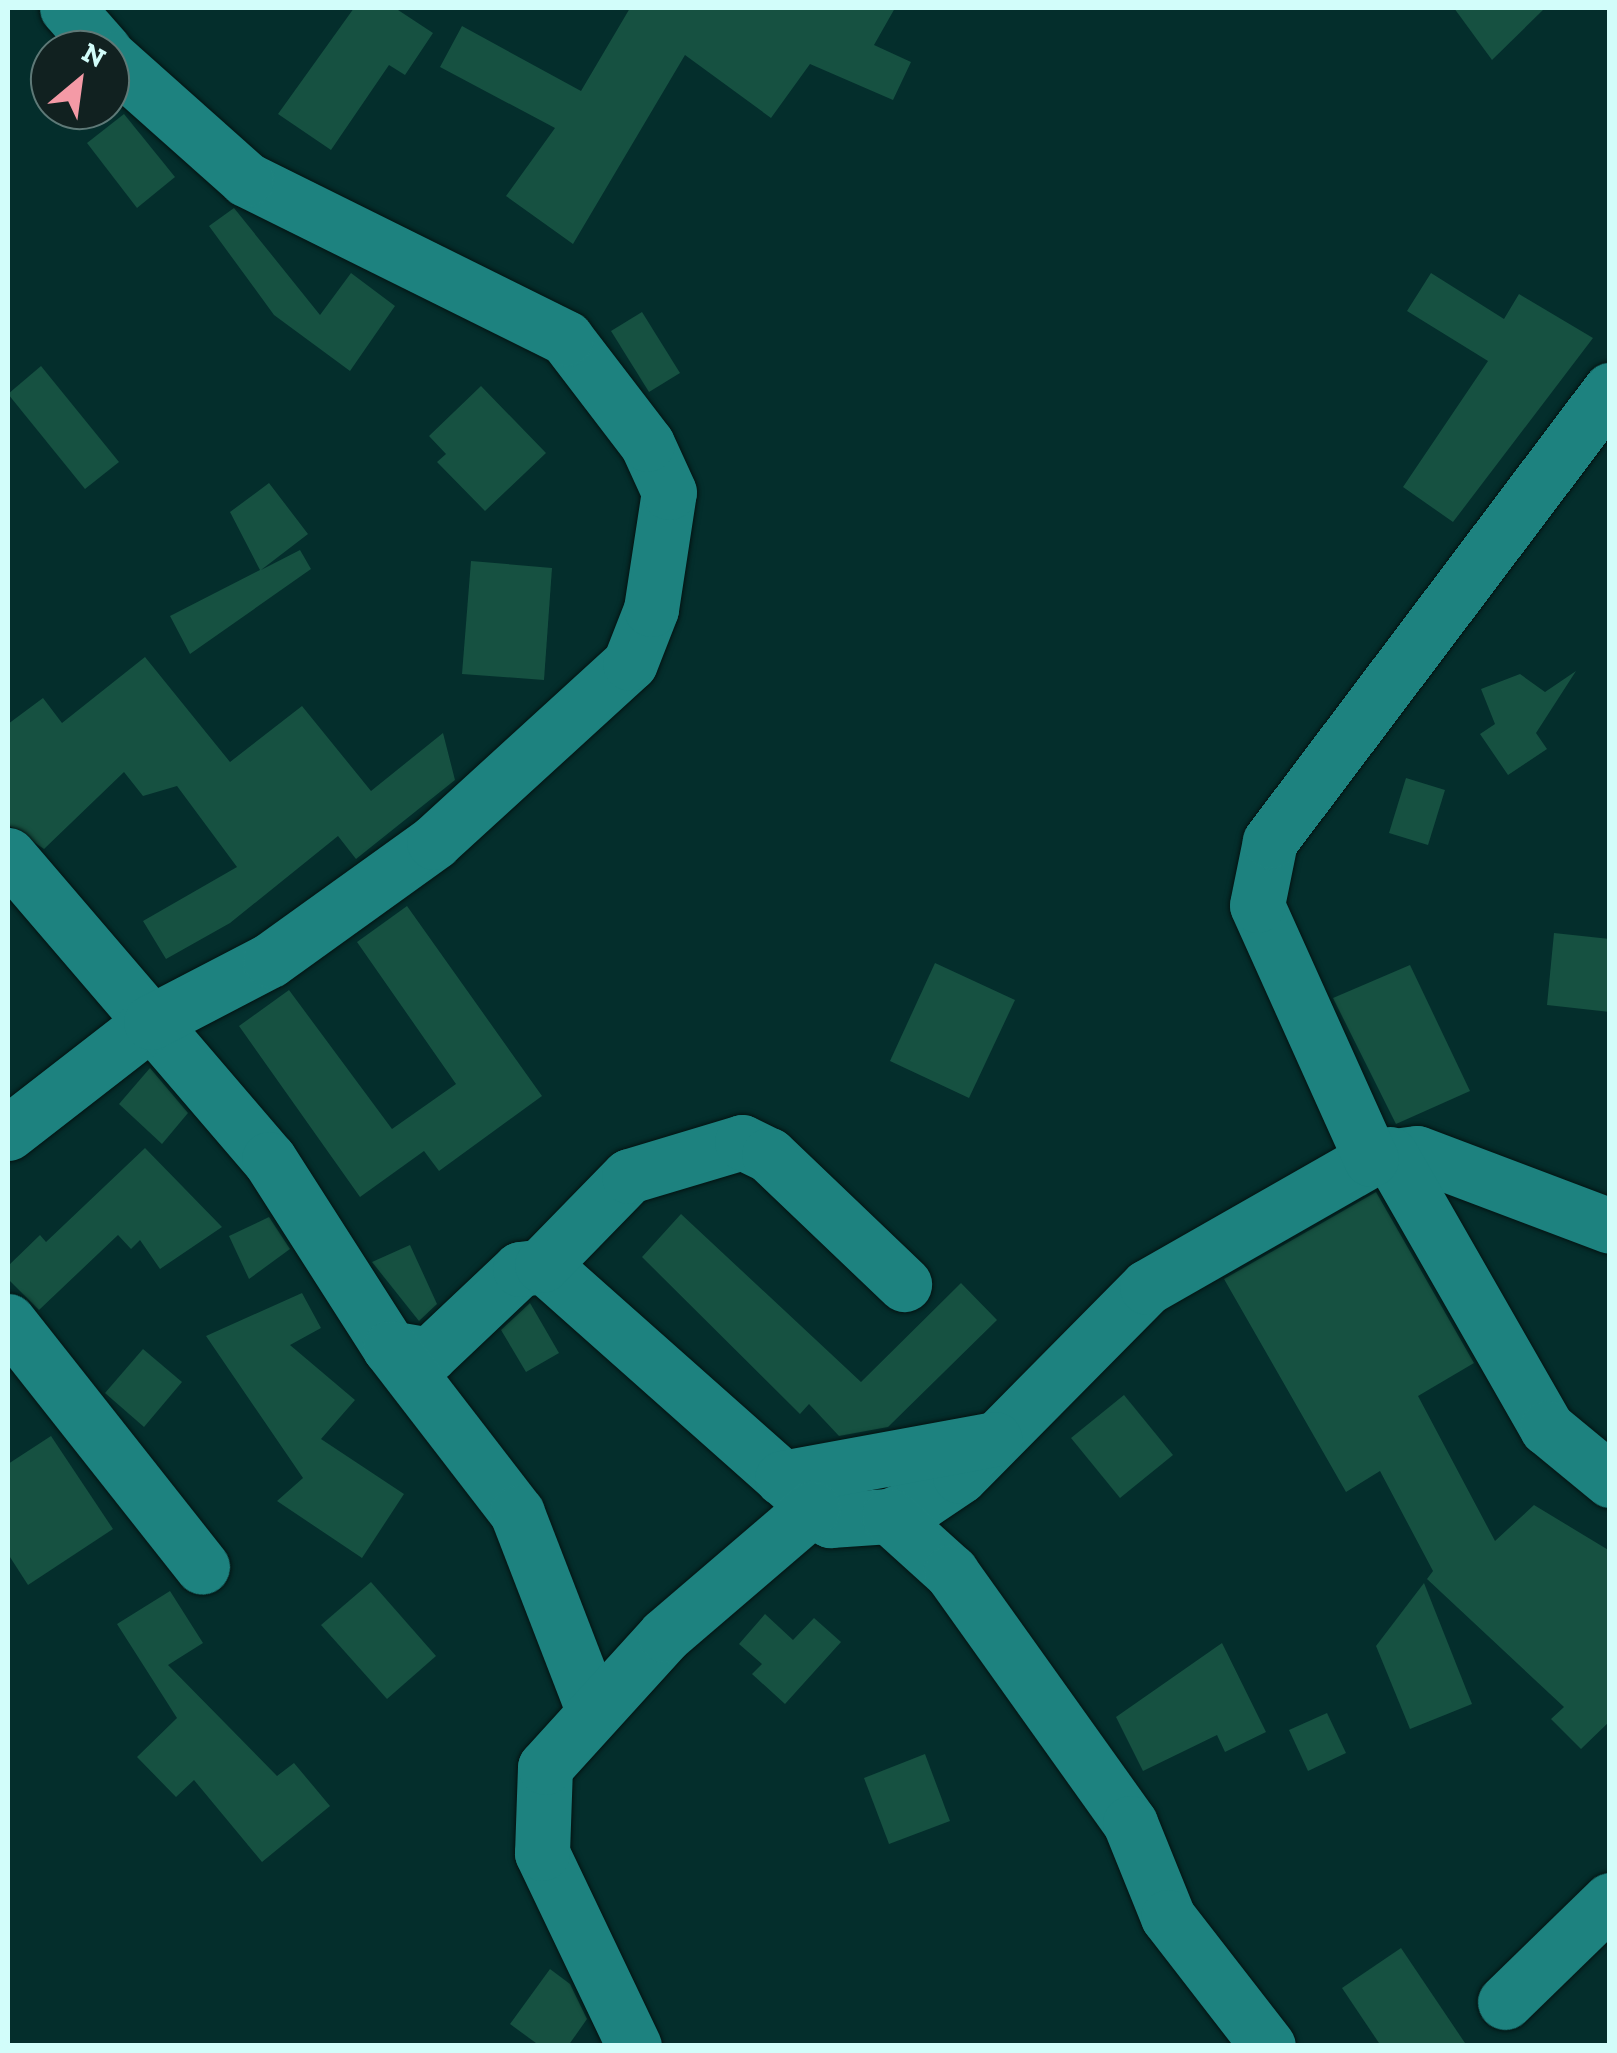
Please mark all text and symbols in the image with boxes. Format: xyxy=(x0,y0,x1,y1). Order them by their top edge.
north arrow xyxy=(30,30,130,130)
text: N xyxy=(77,35,111,75)

